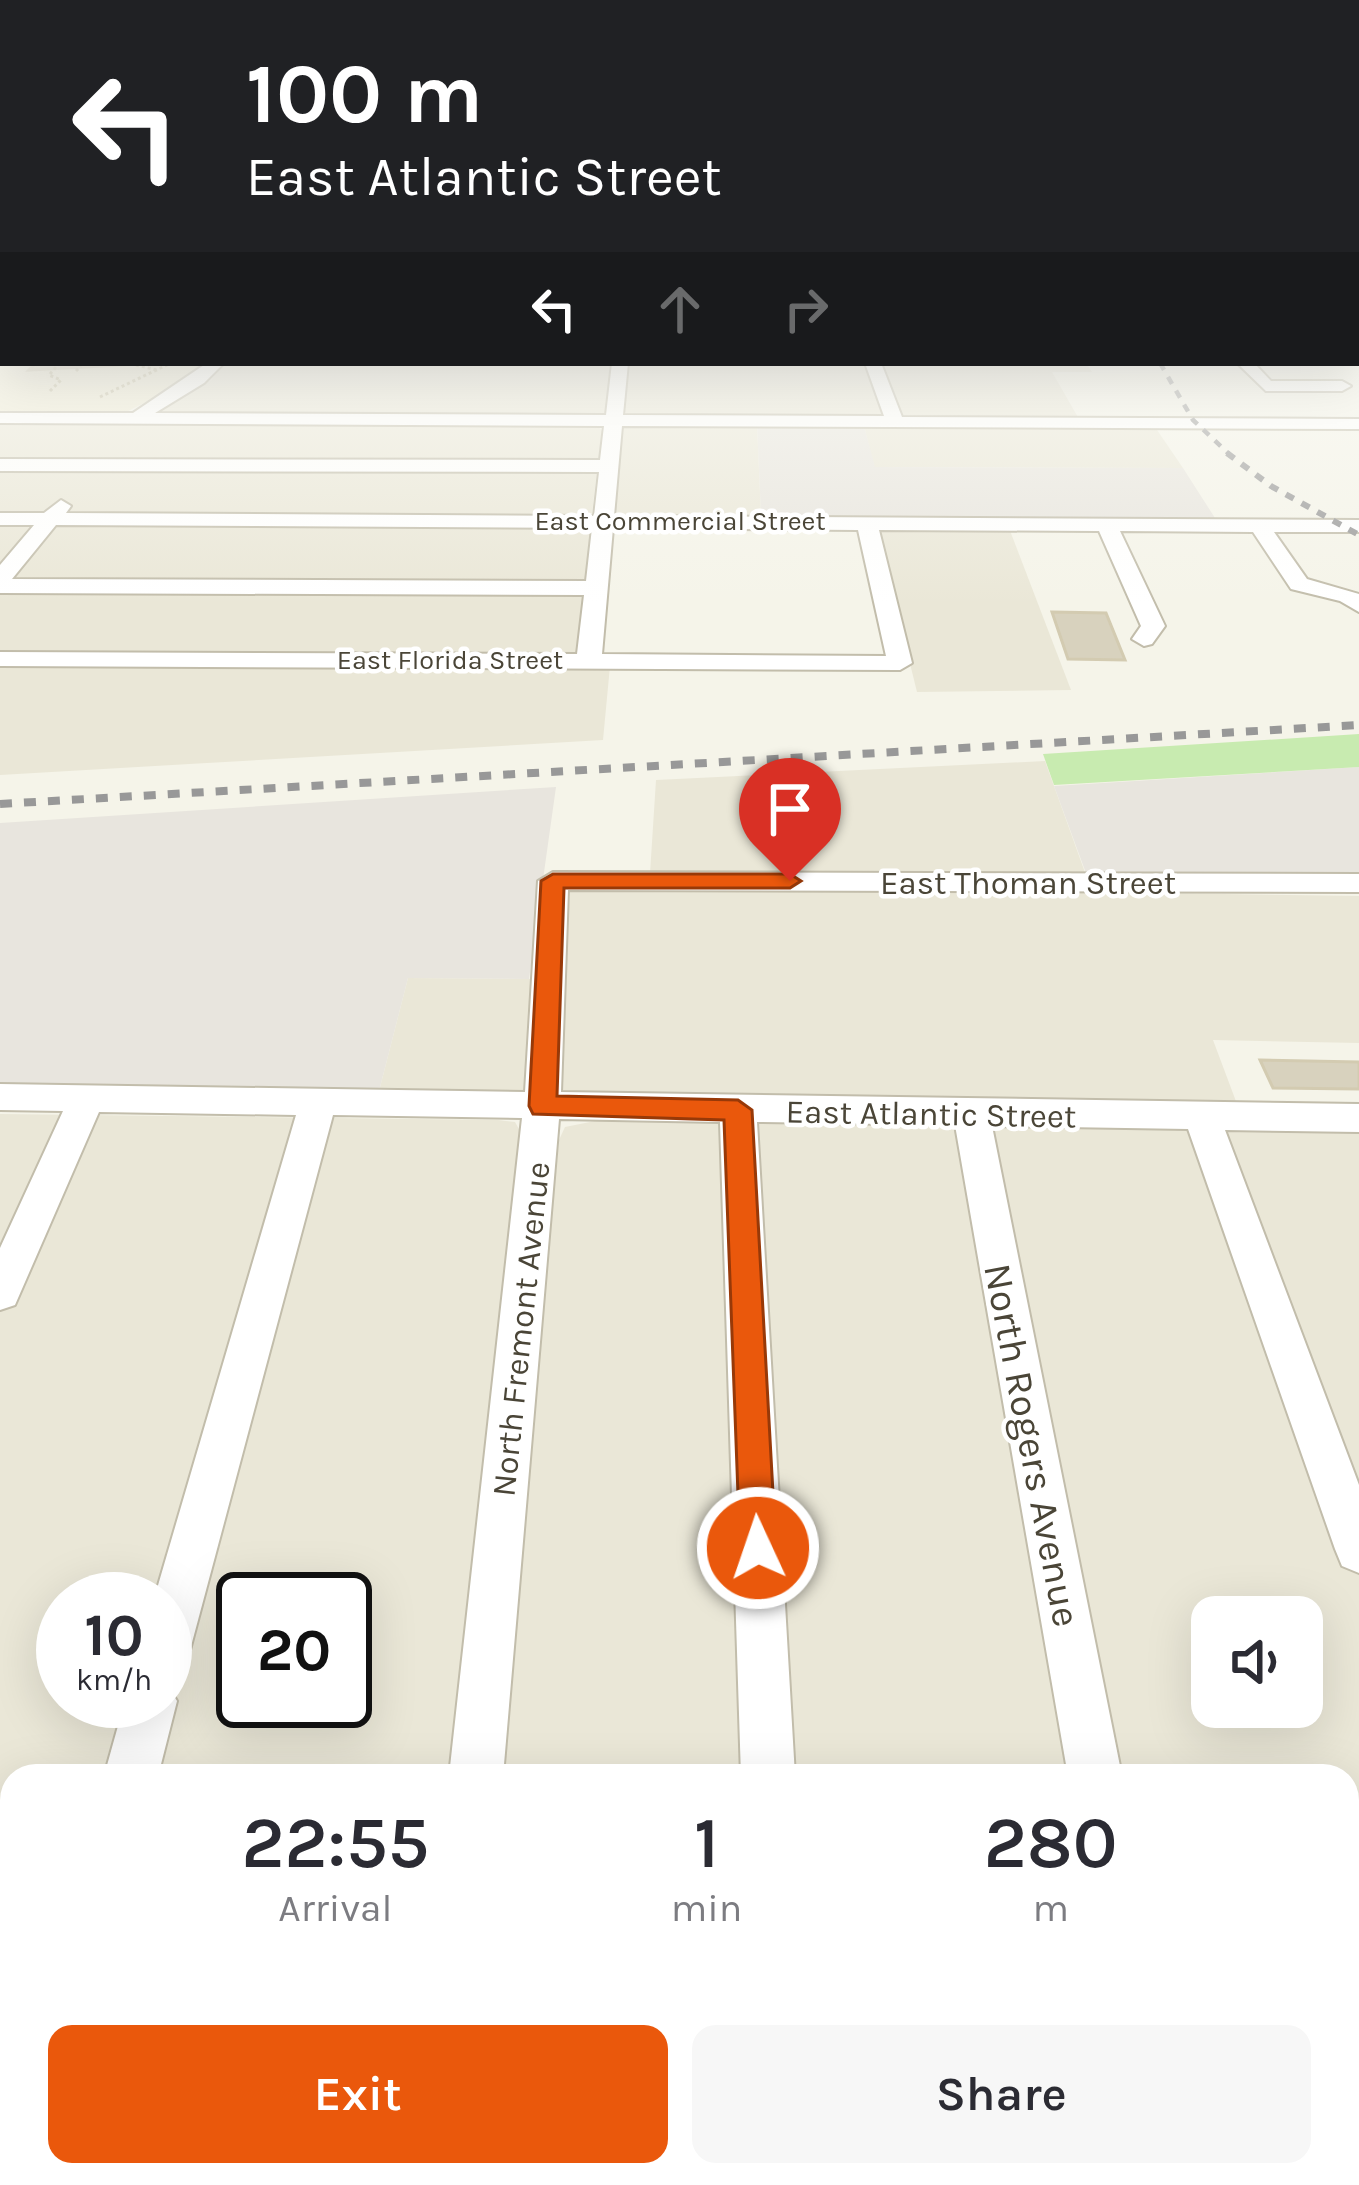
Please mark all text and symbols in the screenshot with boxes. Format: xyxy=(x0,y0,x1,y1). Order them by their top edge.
text: 100 m xyxy=(246,45,483,143)
icon: left xyxy=(48,48,204,204)
text: East Atlantic Street xyxy=(246,145,722,209)
icon: left xyxy=(521,276,587,342)
icon: ahead xyxy=(647,276,713,342)
icon: right xyxy=(773,276,839,342)
street label: East Commercial Street xyxy=(534,505,826,537)
street label: East Florida Street xyxy=(337,644,563,676)
pin xyxy=(739,758,841,881)
icon: arrive xyxy=(757,776,823,842)
street label: East Thoman Street xyxy=(880,864,1176,902)
street label: East Atlantic Street xyxy=(785,1092,1077,1136)
street label: North Fremont Avenue xyxy=(485,1160,557,1498)
street label: North Rogers Avenue xyxy=(974,1260,1090,1631)
position arrow xyxy=(695,1485,821,1611)
speed limit sign: 20 xyxy=(216,1572,372,1728)
map controls xyxy=(1191,1596,1323,1728)
button: sound xyxy=(1191,1596,1323,1728)
text: 10 xyxy=(84,1600,144,1670)
text: km/h xyxy=(76,1662,152,1698)
text: 22:55 xyxy=(241,1801,429,1885)
text: 1 xyxy=(694,1801,719,1885)
text: 280 xyxy=(984,1801,1118,1885)
text: Arrival xyxy=(278,1885,392,1931)
text: min xyxy=(671,1885,742,1931)
text: m xyxy=(1032,1885,1069,1931)
button: Exit xyxy=(48,2025,668,2163)
button: Share xyxy=(692,2025,1311,2163)

